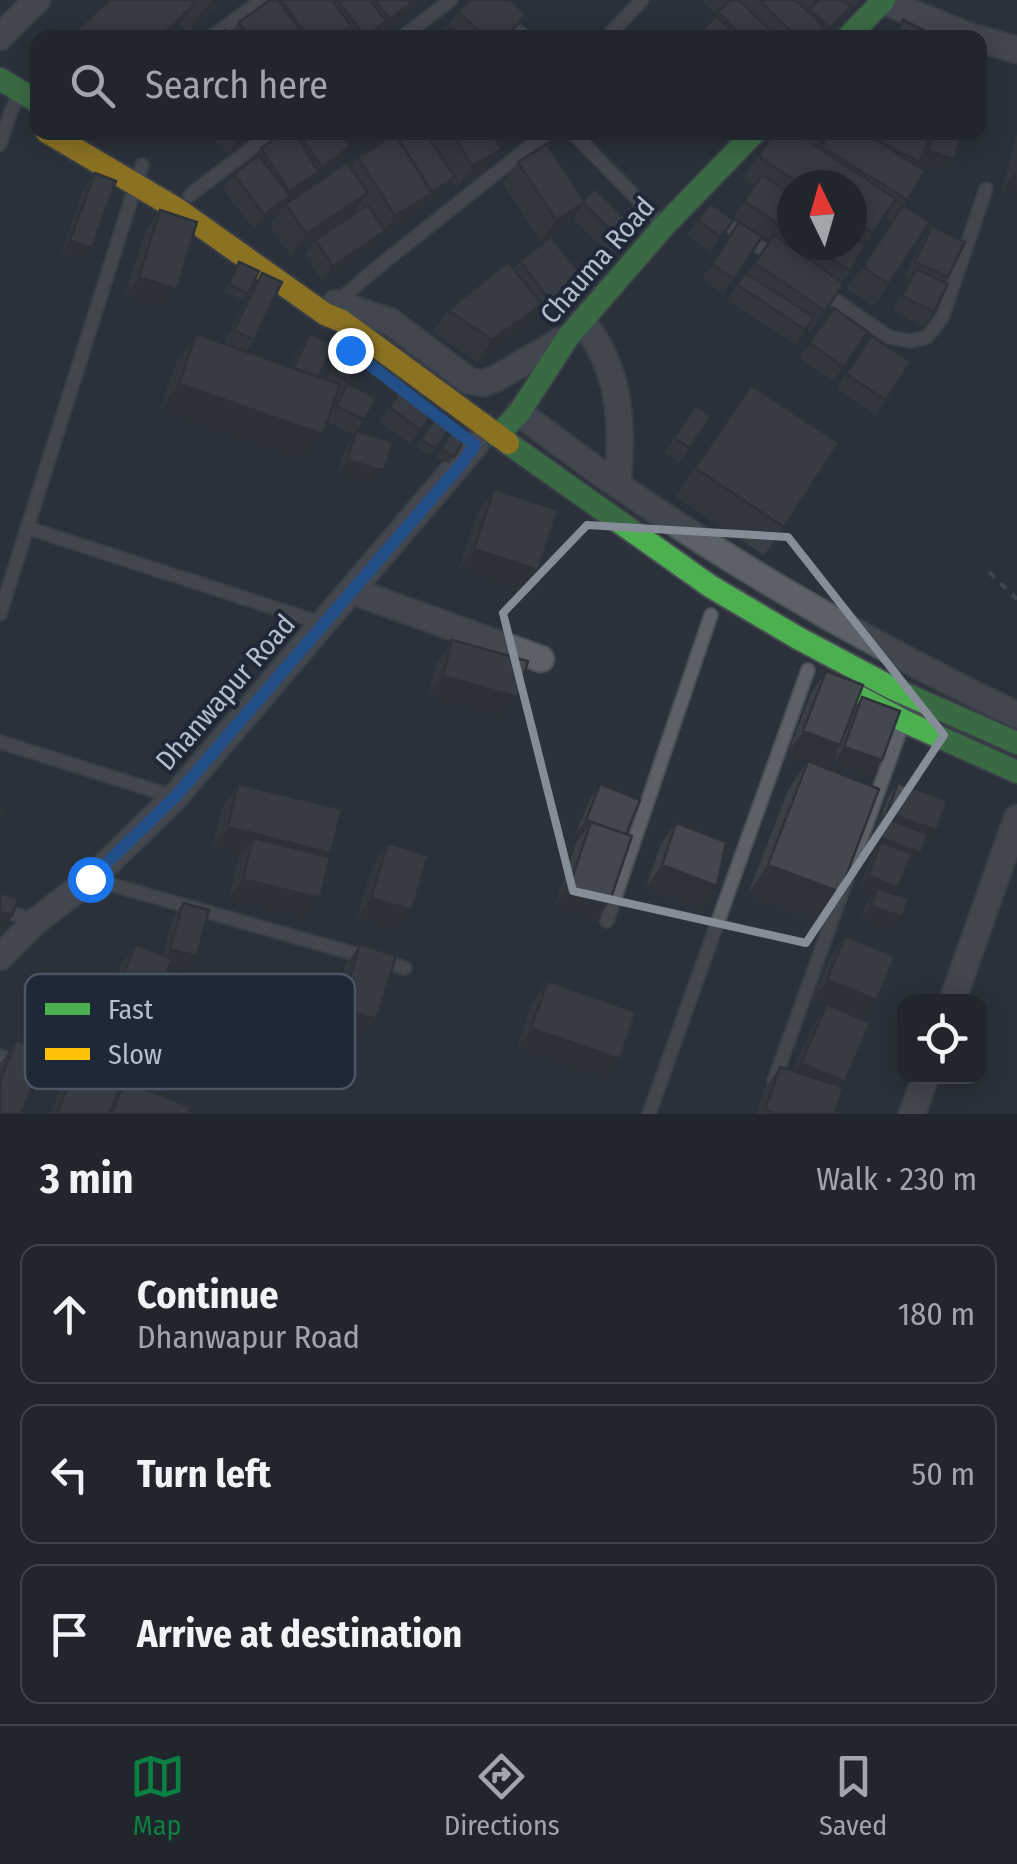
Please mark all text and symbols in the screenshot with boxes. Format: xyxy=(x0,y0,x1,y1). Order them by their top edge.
search box xyxy=(30,30,987,140)
icon: search xyxy=(65,58,120,113)
text: Search here xyxy=(145,62,328,108)
north arrow xyxy=(777,170,867,260)
street label: Chauma Road xyxy=(533,190,661,330)
route end xyxy=(328,328,374,374)
street label: Dhanwapur Road xyxy=(149,608,302,777)
route start xyxy=(68,857,114,903)
legend xyxy=(25,974,355,1089)
text: Fast xyxy=(108,993,154,1026)
map controls xyxy=(897,994,987,1084)
button: locate xyxy=(897,994,987,1084)
text: Slow xyxy=(108,1038,162,1071)
text: 3 min xyxy=(40,1154,134,1204)
text: Walk · 230 m xyxy=(816,1160,977,1198)
text: Continue xyxy=(137,1272,278,1318)
icon: ahead xyxy=(42,1287,97,1342)
text: 180 m xyxy=(898,1295,975,1333)
text: Dhanwapur Road xyxy=(137,1318,360,1356)
icon: left xyxy=(42,1447,97,1502)
text: Turn left xyxy=(137,1451,271,1497)
text: 50 m xyxy=(912,1455,975,1493)
icon: arrive xyxy=(42,1607,97,1662)
text: Arrive at destination xyxy=(137,1611,462,1657)
tab: Map xyxy=(130,1749,185,1842)
tab: Directions xyxy=(444,1749,560,1842)
tab: Saved xyxy=(819,1749,887,1842)

